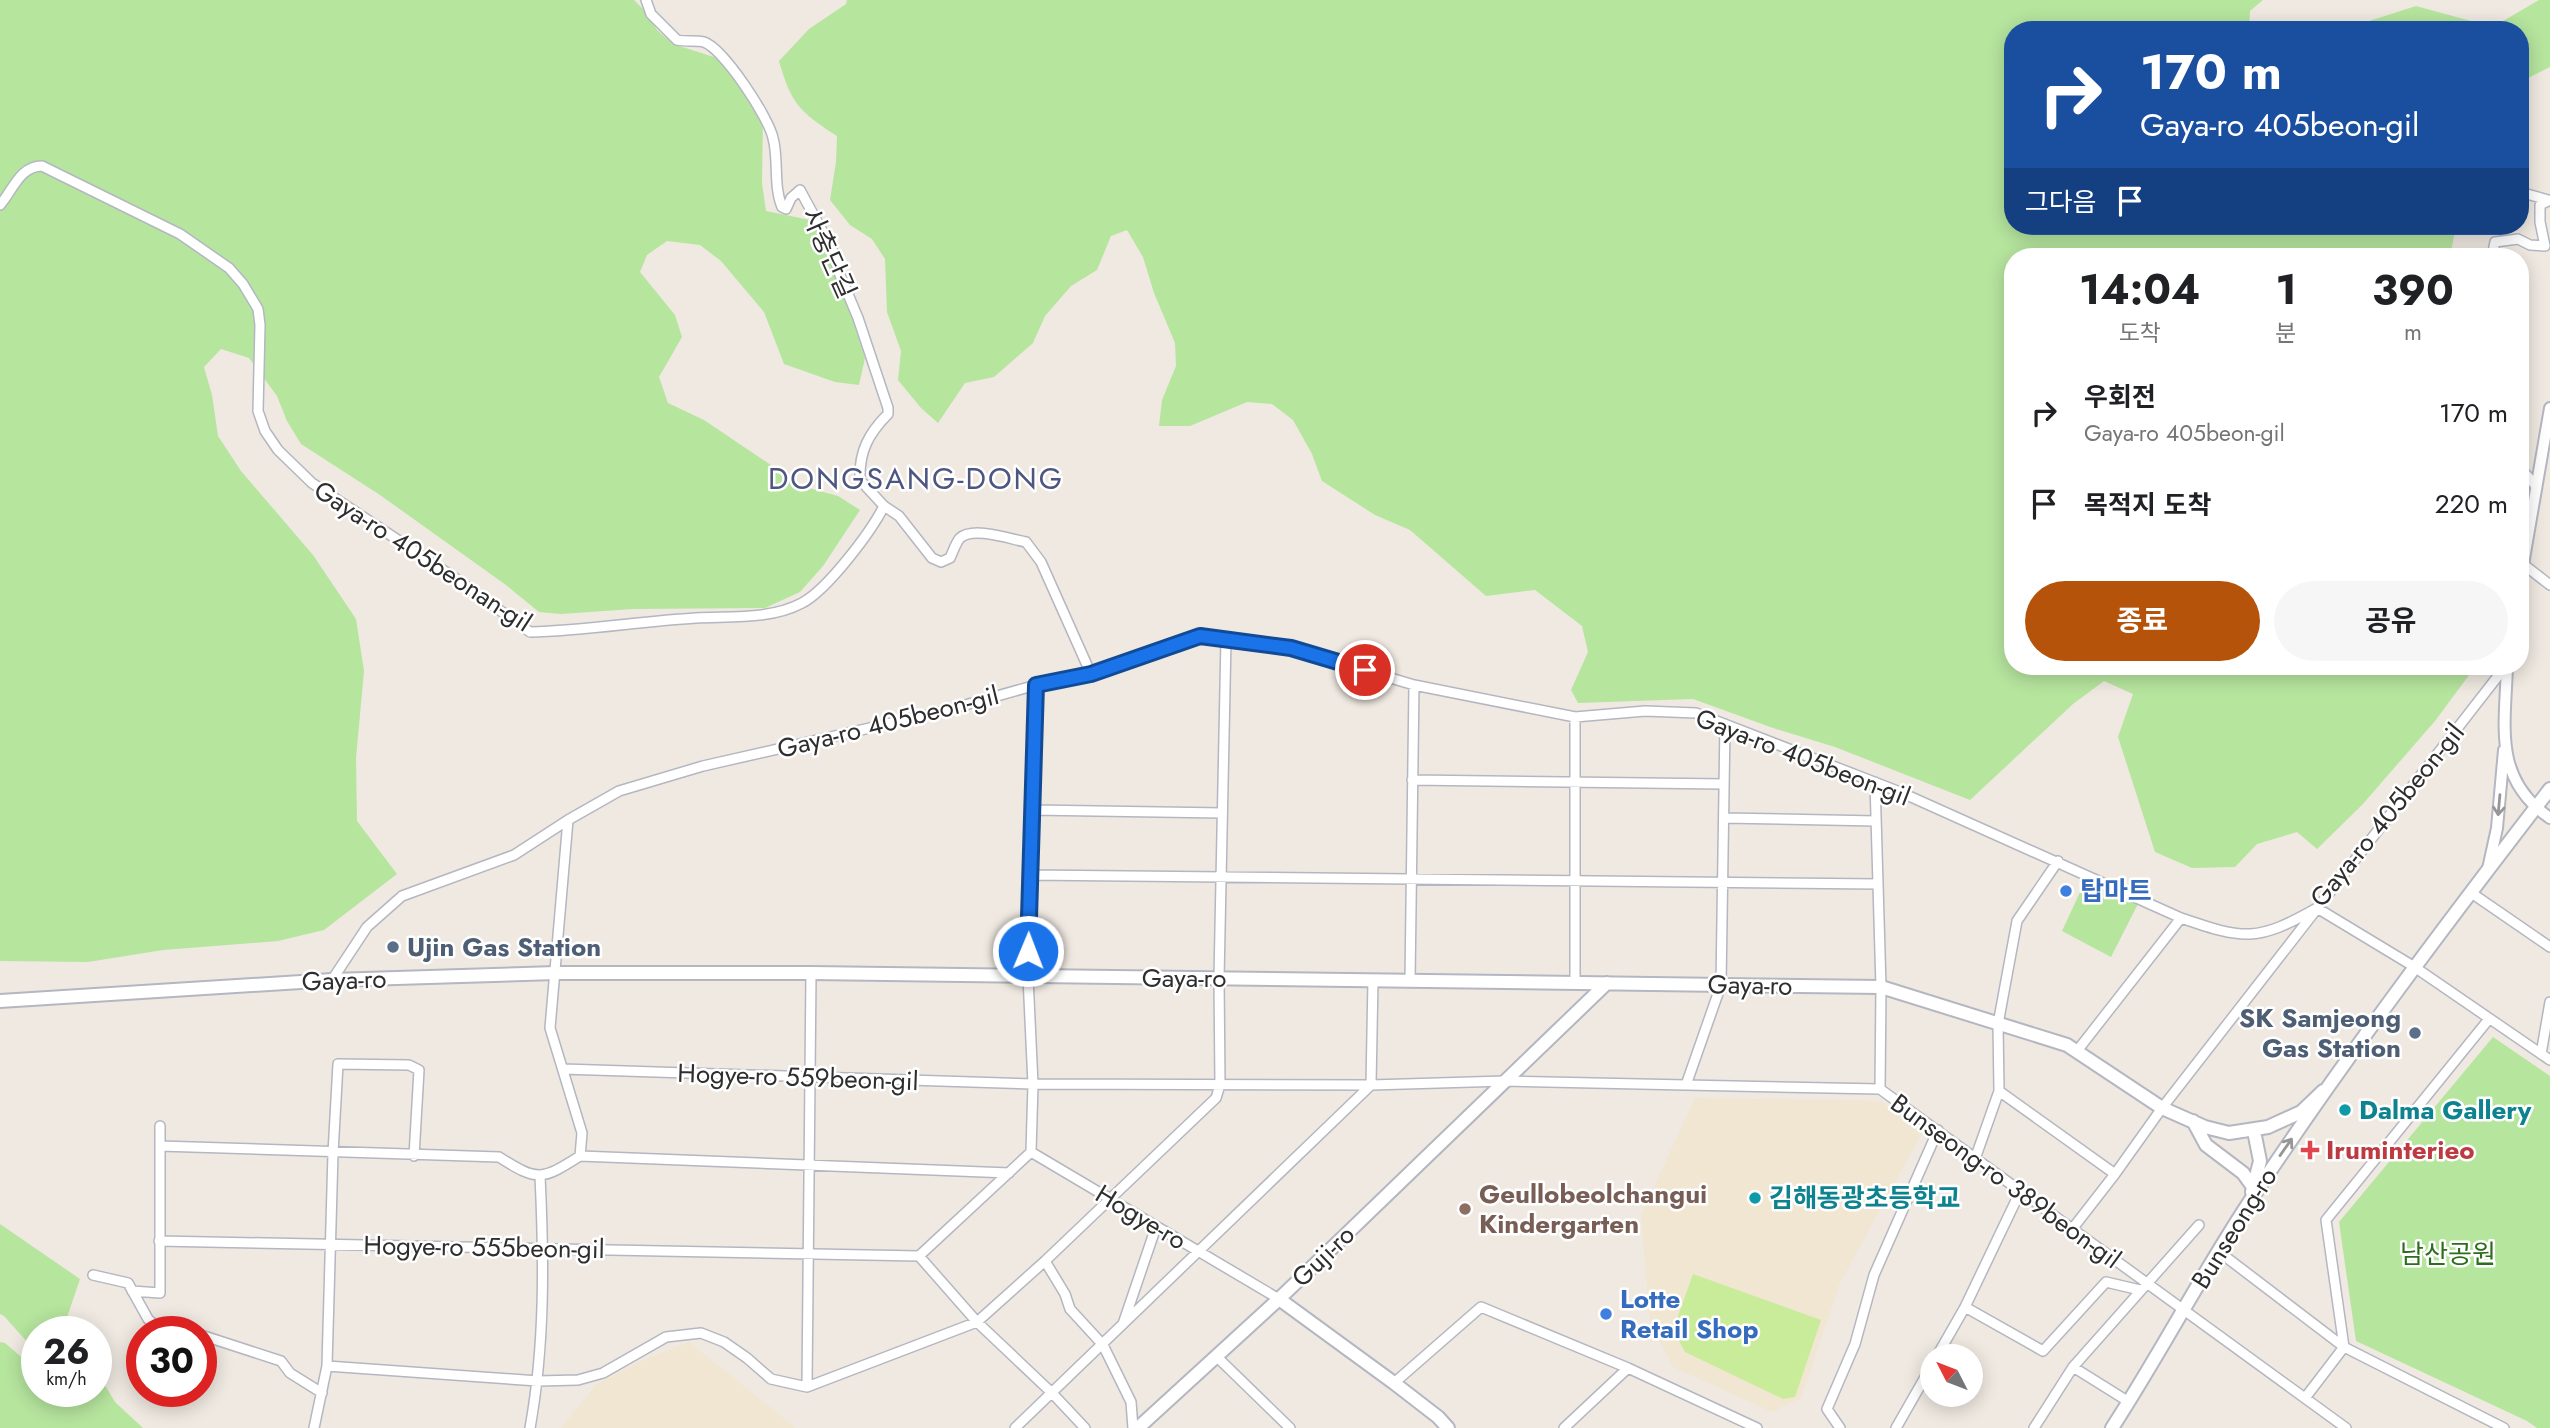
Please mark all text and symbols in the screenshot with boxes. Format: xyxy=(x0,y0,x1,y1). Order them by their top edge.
text: 170 m xyxy=(2140,37,2282,107)
icon: right xyxy=(2025,49,2116,140)
text: Gaya-ro 405beon-gil xyxy=(2140,102,2419,148)
icon: arrive xyxy=(2111,182,2149,220)
text: 그다음 xyxy=(2025,183,2097,221)
street label: 사충단길 xyxy=(792,202,866,304)
text: 14:04 xyxy=(2079,259,2200,320)
text: 1 xyxy=(2275,259,2297,320)
text: 390 xyxy=(2372,260,2454,321)
text: m xyxy=(2404,315,2422,349)
text: 도착 xyxy=(2119,316,2161,350)
text: 분 xyxy=(2276,316,2297,350)
text: 우회전 xyxy=(2084,378,2156,416)
icon: right xyxy=(2025,394,2063,432)
text: 170 m xyxy=(2439,394,2508,432)
text: Gaya-ro 405beon-gil xyxy=(2084,416,2285,450)
district label: DONGSANG-DONG xyxy=(768,457,1064,500)
street label: Gaya-ro 405beonan-gil xyxy=(307,471,539,641)
icon: arrive xyxy=(2025,485,2063,523)
text: 220 m xyxy=(2435,485,2508,523)
text: 목적지 도착 xyxy=(2084,486,2211,524)
button: 종료 xyxy=(2025,581,2260,661)
button: 공유 xyxy=(2274,581,2508,661)
pin xyxy=(1335,640,1395,700)
icon: arrive xyxy=(1346,651,1384,689)
street label: Gaya-ro 405beon-gil xyxy=(773,676,1003,768)
street label: Gaya-ro 405beon-gil xyxy=(1690,699,1916,815)
street label: Gaya-ro 405beon-gil xyxy=(2301,715,2473,915)
one-way arrow xyxy=(2492,794,2505,816)
place label: 탑마트 xyxy=(2080,872,2152,910)
marker: 탑마트 xyxy=(2058,883,2074,899)
position arrow xyxy=(991,914,1065,988)
place label: Ujin Gas Station xyxy=(407,928,601,966)
marker: Ujin Gas Station xyxy=(385,939,401,955)
street label: Gaya-ro xyxy=(1142,959,1226,997)
street label: Gaya-ro xyxy=(301,960,387,1000)
street label: Gaya-ro xyxy=(1707,965,1793,1005)
place label: SK Samjeong Gas Station xyxy=(2239,999,2401,1067)
marker: SK Samjeong Gas Station xyxy=(2407,1025,2423,1041)
street label: Hogye-ro 559beon-gil xyxy=(677,1054,919,1100)
street label: Bunseong-ro 389beon-gil xyxy=(1883,1084,2129,1278)
place label: Dalma Gallery xyxy=(2359,1091,2532,1129)
marker: Dalma Gallery xyxy=(2337,1102,2353,1118)
place label: Iruminterieo xyxy=(2326,1131,2475,1169)
one-way arrow xyxy=(2279,1138,2293,1157)
marker: Iruminterieo xyxy=(2300,1140,2320,1160)
street label: Bunseong-ro xyxy=(2182,1160,2286,1296)
street label: Hogye-ro xyxy=(1088,1175,1194,1259)
place label: Geullobeolchangui Kindergarten xyxy=(1479,1175,1707,1243)
place label: 김해동광초등학교 xyxy=(1769,1179,1960,1217)
marker: 김해동광초등학교 xyxy=(1747,1190,1763,1206)
marker: Geullobeolchangui Kindergarten xyxy=(1457,1201,1473,1217)
street label: Guji-ro xyxy=(1283,1216,1363,1296)
street label: Hogye-ro 555beon-gil xyxy=(363,1226,605,1268)
park label: 남산공원 xyxy=(2400,1235,2496,1273)
place label: Lotte Retail Shop xyxy=(1620,1280,1758,1348)
marker: Lotte Retail Shop xyxy=(1598,1306,1614,1322)
speed limit sign: 30 xyxy=(126,1316,217,1407)
text: 26 xyxy=(43,1327,90,1377)
north arrow xyxy=(1920,1344,1983,1407)
map controls xyxy=(1920,1344,1983,1407)
text: km/h xyxy=(46,1366,87,1392)

